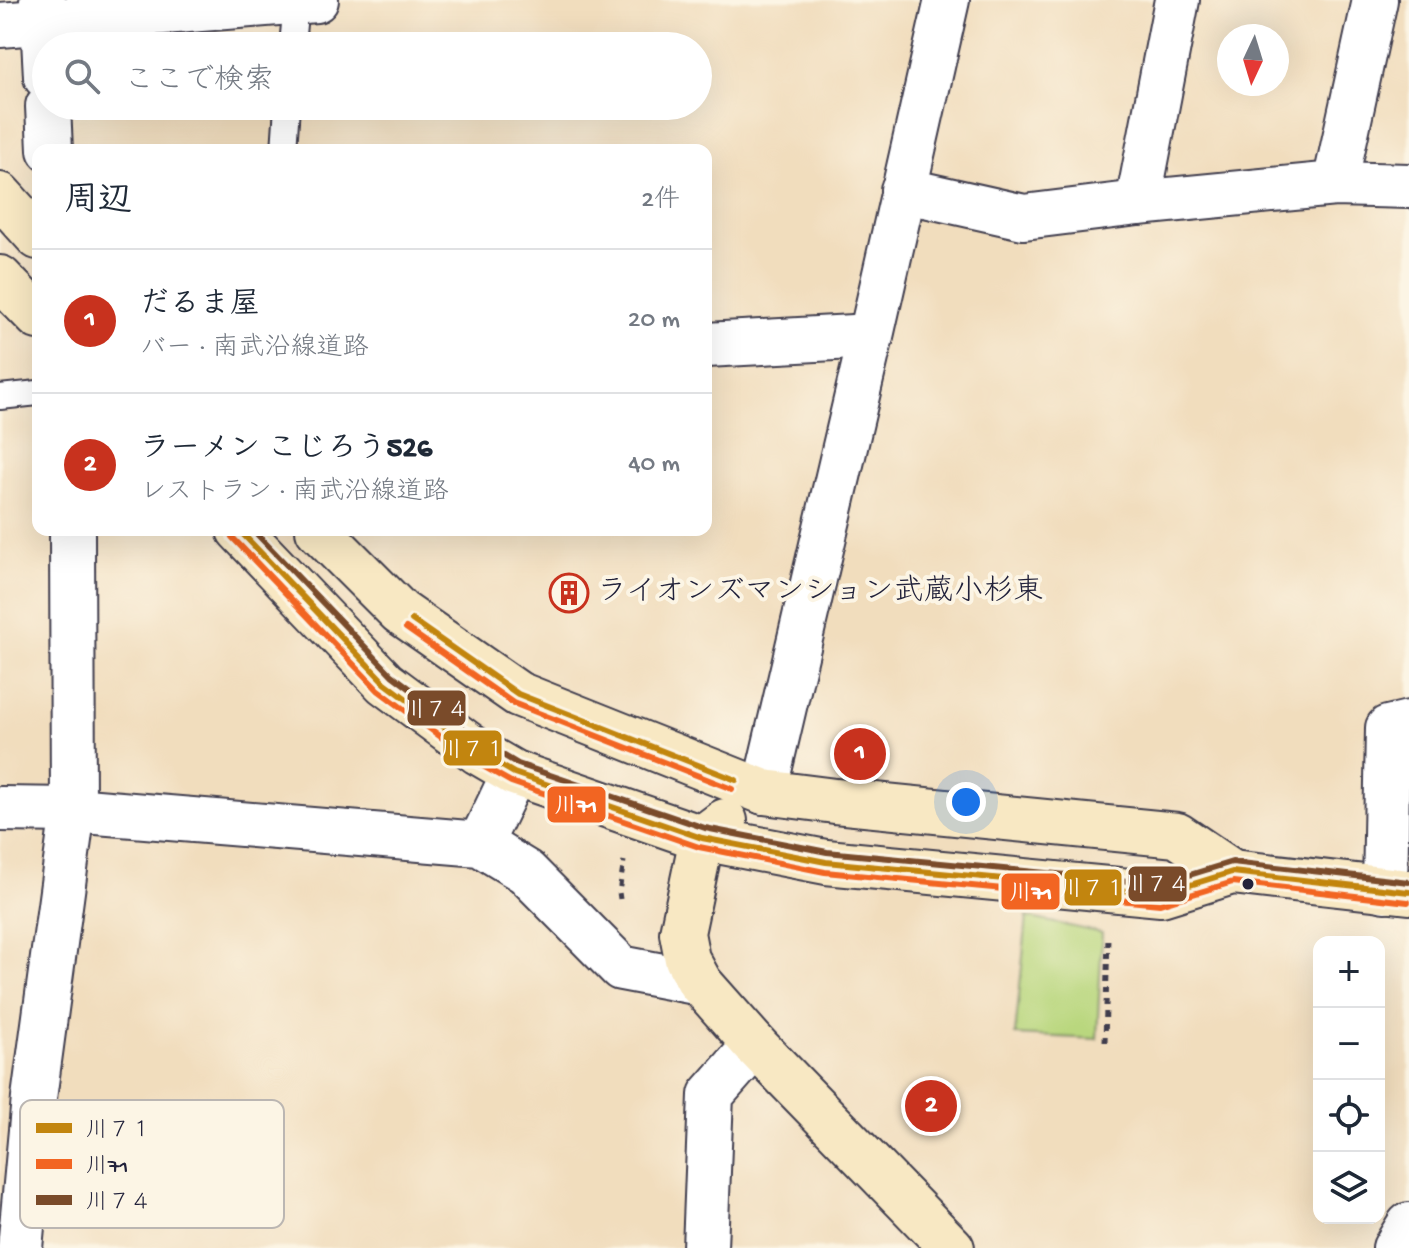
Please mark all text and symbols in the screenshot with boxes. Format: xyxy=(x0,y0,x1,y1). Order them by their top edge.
north arrow xyxy=(1217,24,1289,96)
search box xyxy=(32,32,712,120)
icon: search xyxy=(60,54,104,98)
text: ここで検索 xyxy=(124,65,274,100)
text: 周辺 xyxy=(64,183,132,223)
text: 2件 xyxy=(641,186,680,217)
text: だるま屋 xyxy=(140,289,260,324)
text: 1 xyxy=(85,306,95,337)
text: 20 m xyxy=(628,306,680,337)
text: バー · 南武沿線道路 xyxy=(140,334,368,365)
text: ラーメン こじろう526 xyxy=(140,433,432,468)
text: 2 xyxy=(84,450,96,481)
text: 40 m xyxy=(628,450,680,481)
text: レストラン · 南武沿線道路 xyxy=(140,478,449,509)
building icon: ライオンズマンション武蔵小杉東 xyxy=(548,572,590,614)
place label: ライオンズマンション武蔵小杉東 xyxy=(597,574,1043,611)
line badge: 川７４ xyxy=(406,689,467,727)
text: 川７４ xyxy=(403,698,469,725)
pin: 1 xyxy=(834,724,886,784)
line badge: 川７１ xyxy=(442,729,503,767)
text: 川７１ xyxy=(440,738,506,765)
your location xyxy=(946,782,986,822)
line badge: 川71 xyxy=(546,785,607,824)
text: 川71 xyxy=(555,794,597,821)
line badge: 川７４ xyxy=(1127,865,1188,903)
line badge: 川７１ xyxy=(1063,868,1123,907)
line badge: 川71 xyxy=(1000,872,1061,911)
text: 川７４ xyxy=(1124,873,1190,900)
unlabelled marker xyxy=(1240,876,1256,892)
text: 川７１ xyxy=(1060,877,1126,904)
text: 川71 xyxy=(1010,881,1052,908)
map controls xyxy=(1313,936,1385,1224)
button: + xyxy=(1313,936,1385,1008)
button: − xyxy=(1313,1008,1385,1080)
pin: 2 xyxy=(905,1076,957,1136)
button: locate xyxy=(1313,1080,1385,1152)
legend xyxy=(20,1100,284,1228)
text: 川７１ xyxy=(86,1119,152,1145)
button: layers xyxy=(1313,1152,1385,1224)
text: 川71 xyxy=(86,1155,128,1181)
text: 川７４ xyxy=(86,1191,152,1217)

